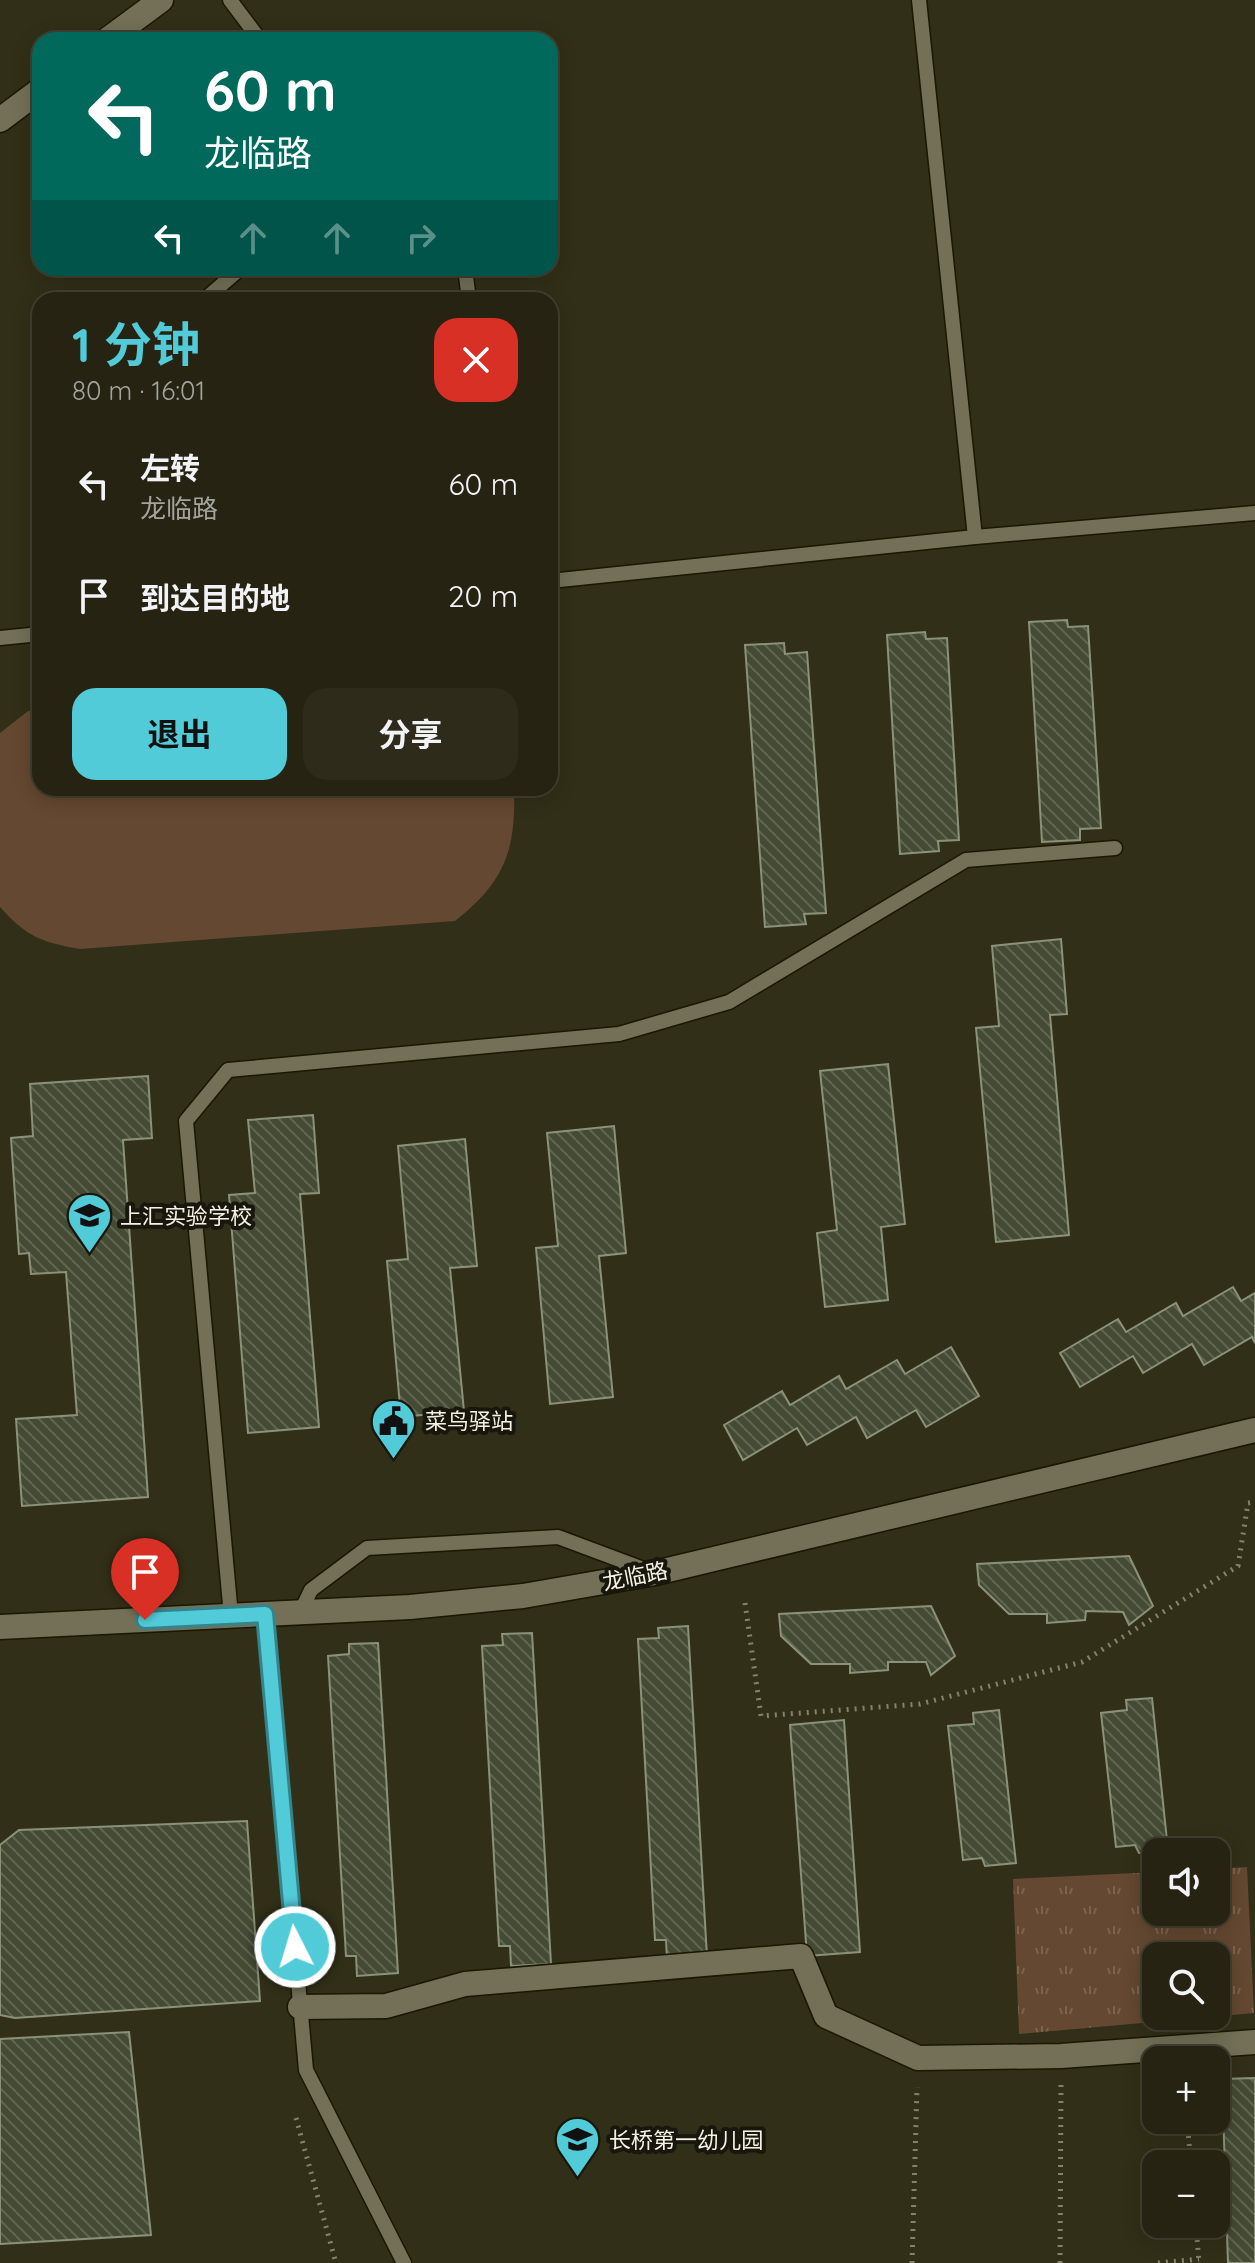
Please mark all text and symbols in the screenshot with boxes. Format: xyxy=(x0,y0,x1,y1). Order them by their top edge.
text: 60 m xyxy=(204,55,337,125)
icon: left xyxy=(72,64,176,168)
text: 龙临路 xyxy=(204,130,312,175)
icon: left xyxy=(147,216,191,260)
icon: ahead xyxy=(231,216,275,260)
icon: ahead xyxy=(315,216,359,260)
icon: right xyxy=(399,216,443,260)
text: 1 分钟 xyxy=(72,314,200,374)
button: close xyxy=(434,318,518,402)
text: 80 m · 16:01 xyxy=(72,374,205,407)
text: 左转 xyxy=(140,449,200,487)
icon: left xyxy=(72,462,116,506)
text: 60 m xyxy=(448,465,518,503)
text: 龙临路 xyxy=(140,492,218,525)
icon: arrive xyxy=(72,574,116,618)
text: 20 m xyxy=(448,577,518,615)
text: 到达目的地 xyxy=(140,579,290,617)
button: 退出 xyxy=(72,688,287,780)
button: 分享 xyxy=(303,688,518,780)
school or university icon: 上汇实验学校 xyxy=(65,1192,113,1255)
place label: 上汇实验学校 xyxy=(120,1202,252,1230)
public building icon: 菜鸟驿站 xyxy=(370,1397,418,1460)
place label: 菜鸟驿站 xyxy=(425,1407,513,1435)
pin xyxy=(111,1538,179,1620)
icon: arrive xyxy=(123,1550,167,1594)
street label: 龙临路 xyxy=(600,1556,670,1596)
map controls xyxy=(1142,1838,1230,2238)
button: sound xyxy=(1142,1838,1230,1926)
position arrow xyxy=(253,1905,337,1989)
button: search xyxy=(1142,1942,1230,2030)
button: + xyxy=(1142,2046,1230,2134)
school or university icon: 长桥第一幼儿园 xyxy=(554,2116,602,2179)
place label: 长桥第一幼儿园 xyxy=(609,2126,763,2154)
button: − xyxy=(1142,2150,1230,2238)

